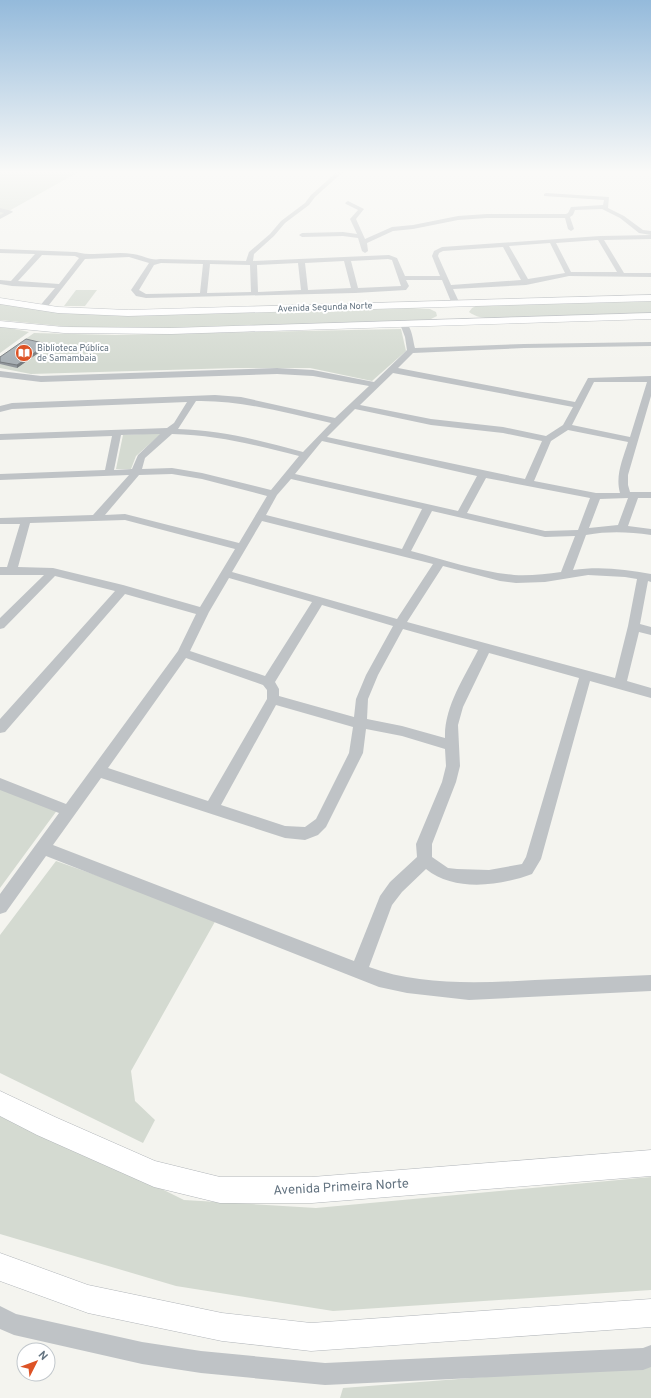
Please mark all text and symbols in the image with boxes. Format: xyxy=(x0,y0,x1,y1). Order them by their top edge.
street label: Avenida Segunda Norte xyxy=(277,300,373,315)
library icon: Biblioteca Pública de Samambaia xyxy=(14,343,34,363)
place label: Biblioteca Pública de Samambaia xyxy=(37,343,109,364)
street label: Avenida Primeira Norte xyxy=(273,1176,409,1200)
north arrow xyxy=(16,1342,56,1382)
text: N xyxy=(35,1348,51,1364)

